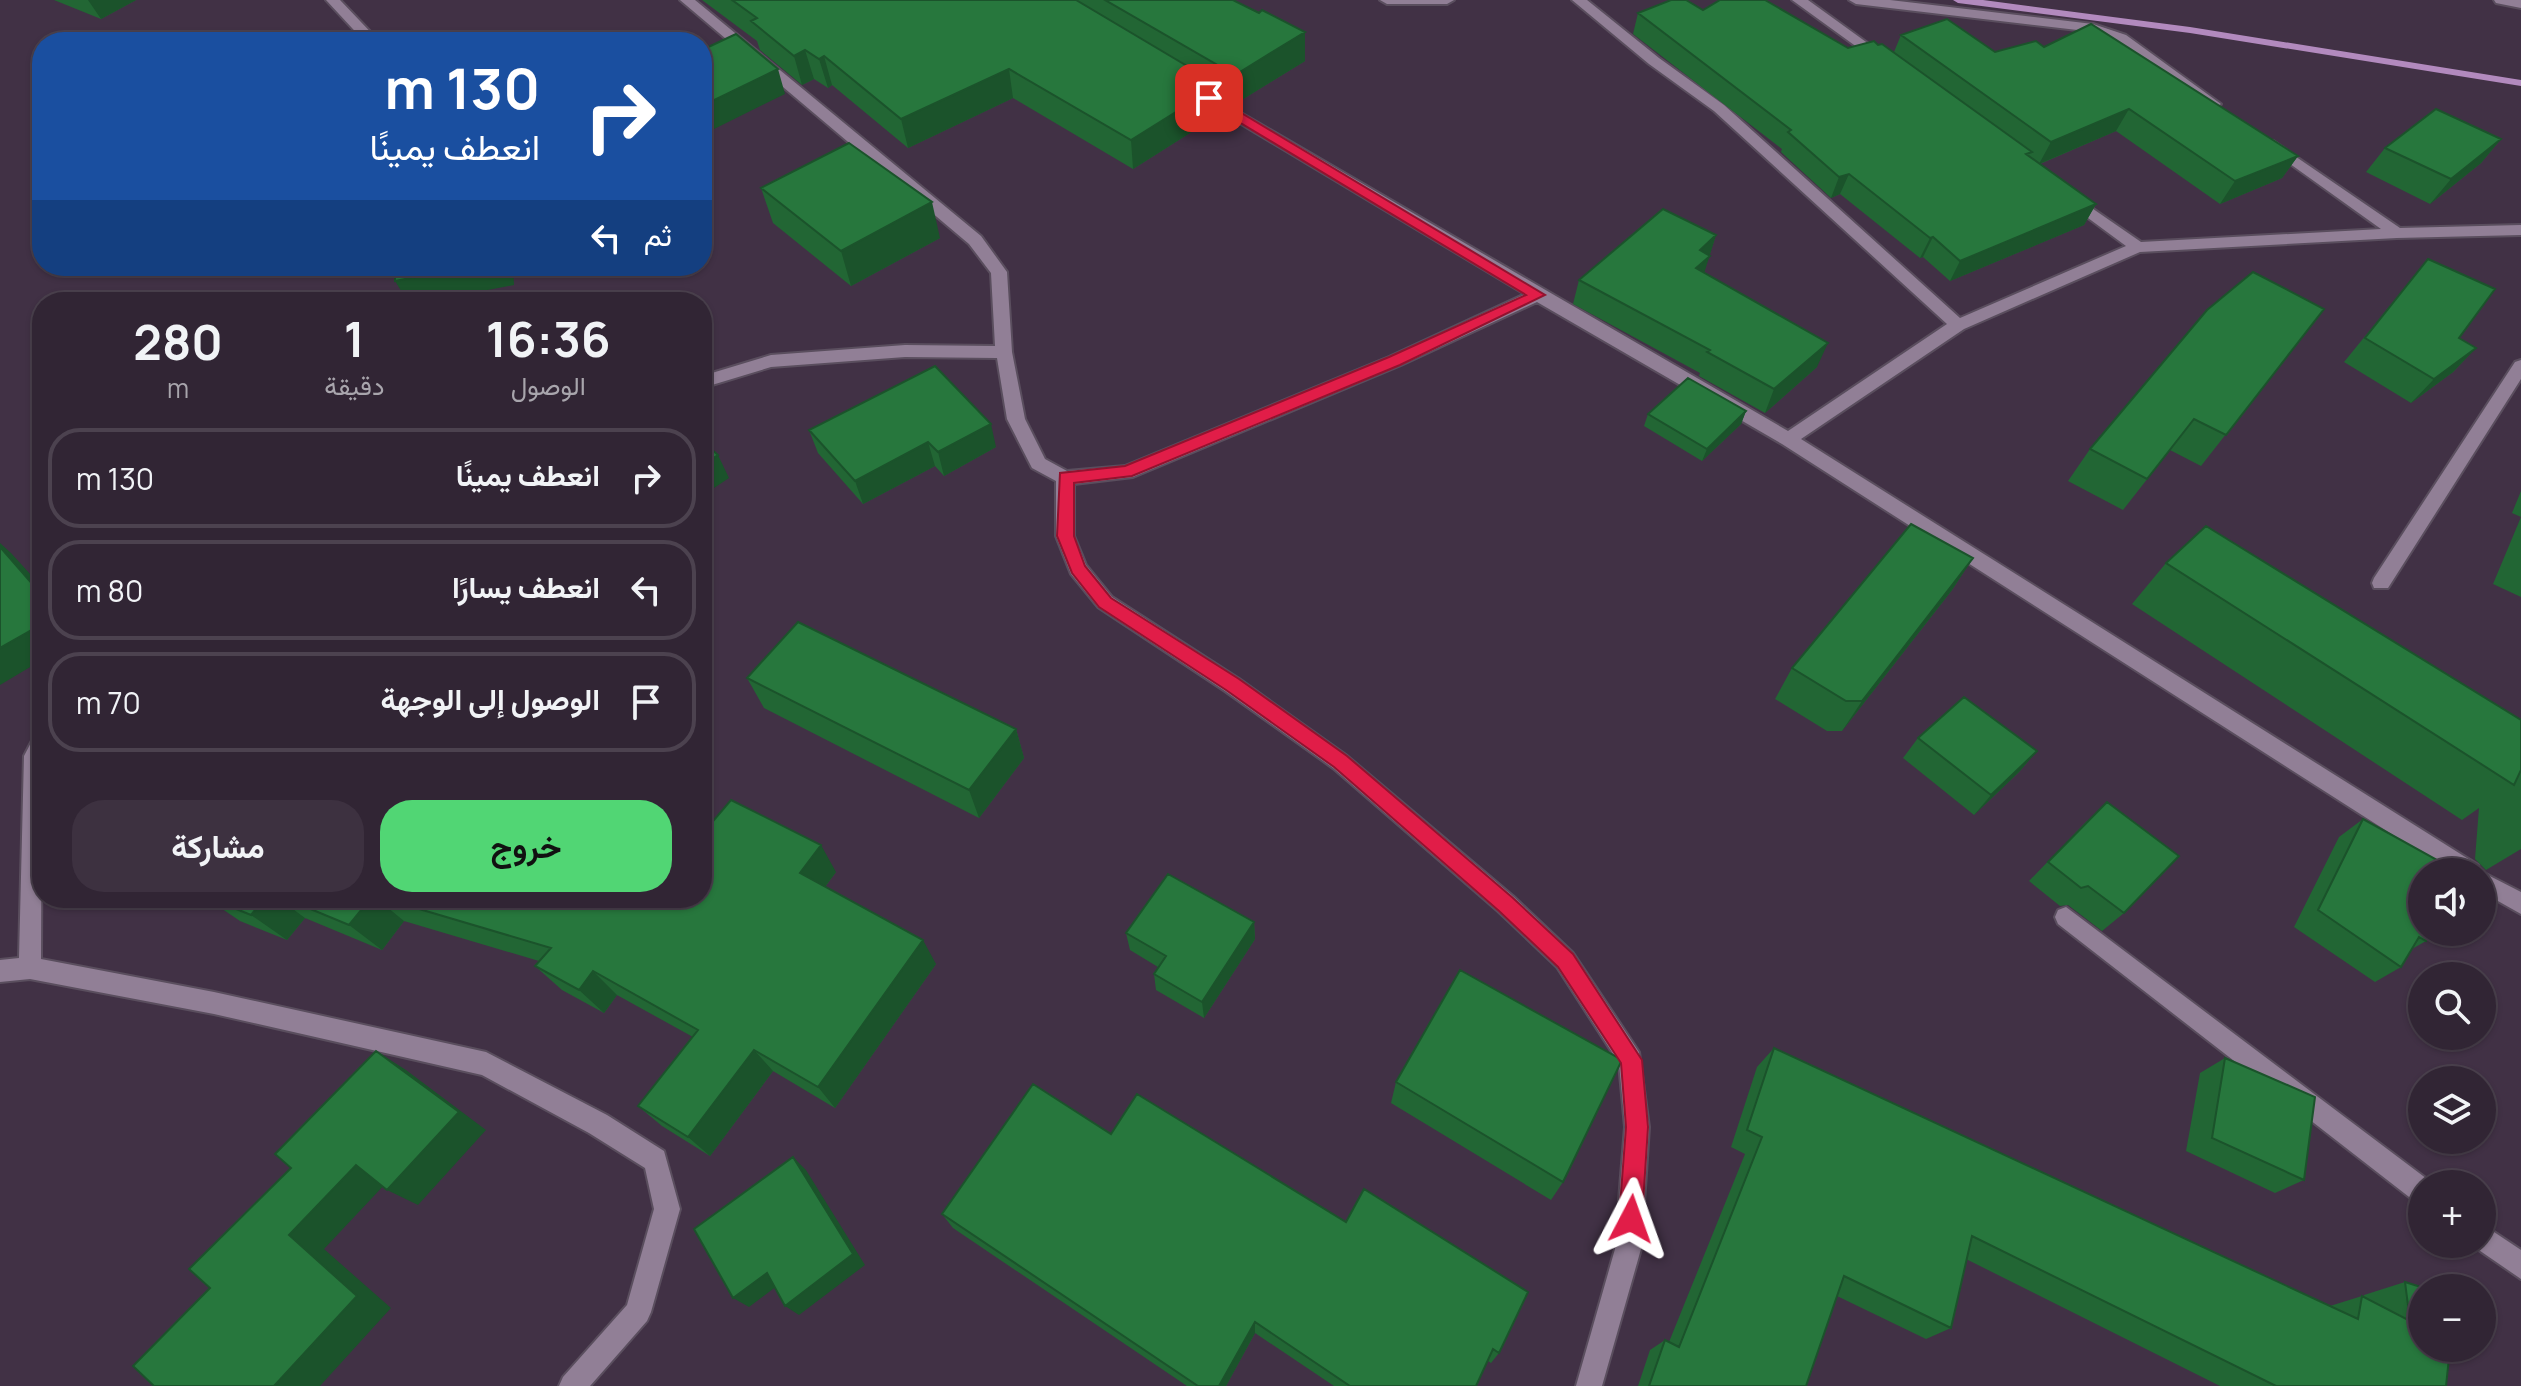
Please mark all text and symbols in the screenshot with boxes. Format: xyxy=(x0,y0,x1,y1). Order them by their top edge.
text: 130 m xyxy=(384,49,540,126)
icon: right xyxy=(568,64,672,168)
pin xyxy=(1175,64,1243,132)
icon: arrive xyxy=(1187,76,1231,120)
text: انعطف يمينًا xyxy=(369,122,540,171)
text: ثم xyxy=(644,214,672,255)
icon: left xyxy=(584,216,628,260)
text: 1 xyxy=(344,306,365,371)
text: 16:36 xyxy=(486,306,611,371)
text: 280 xyxy=(133,309,223,374)
text: دقيقة xyxy=(324,367,384,403)
text: الوصول xyxy=(511,367,586,403)
text: m xyxy=(167,370,189,406)
text: انعطف يمينًا xyxy=(456,454,600,495)
icon: right xyxy=(624,456,668,500)
text: 130 m xyxy=(76,458,154,499)
text: انعطف يسارًا xyxy=(452,566,600,607)
icon: left xyxy=(624,568,668,612)
text: 80 m xyxy=(76,570,143,611)
text: الوصول إلى الوجهة xyxy=(381,678,600,719)
icon: arrive xyxy=(624,680,668,724)
text: 70 m xyxy=(76,682,141,723)
button: مشاركة xyxy=(72,800,364,892)
button: خروج xyxy=(380,800,672,892)
map controls xyxy=(2408,858,2496,1362)
button: sound xyxy=(2408,858,2496,946)
button: search xyxy=(2408,962,2496,1050)
button: layers xyxy=(2408,1066,2496,1154)
button: + xyxy=(2408,1170,2496,1258)
position arrow xyxy=(1589,1177,1673,1261)
button: − xyxy=(2408,1274,2496,1362)

